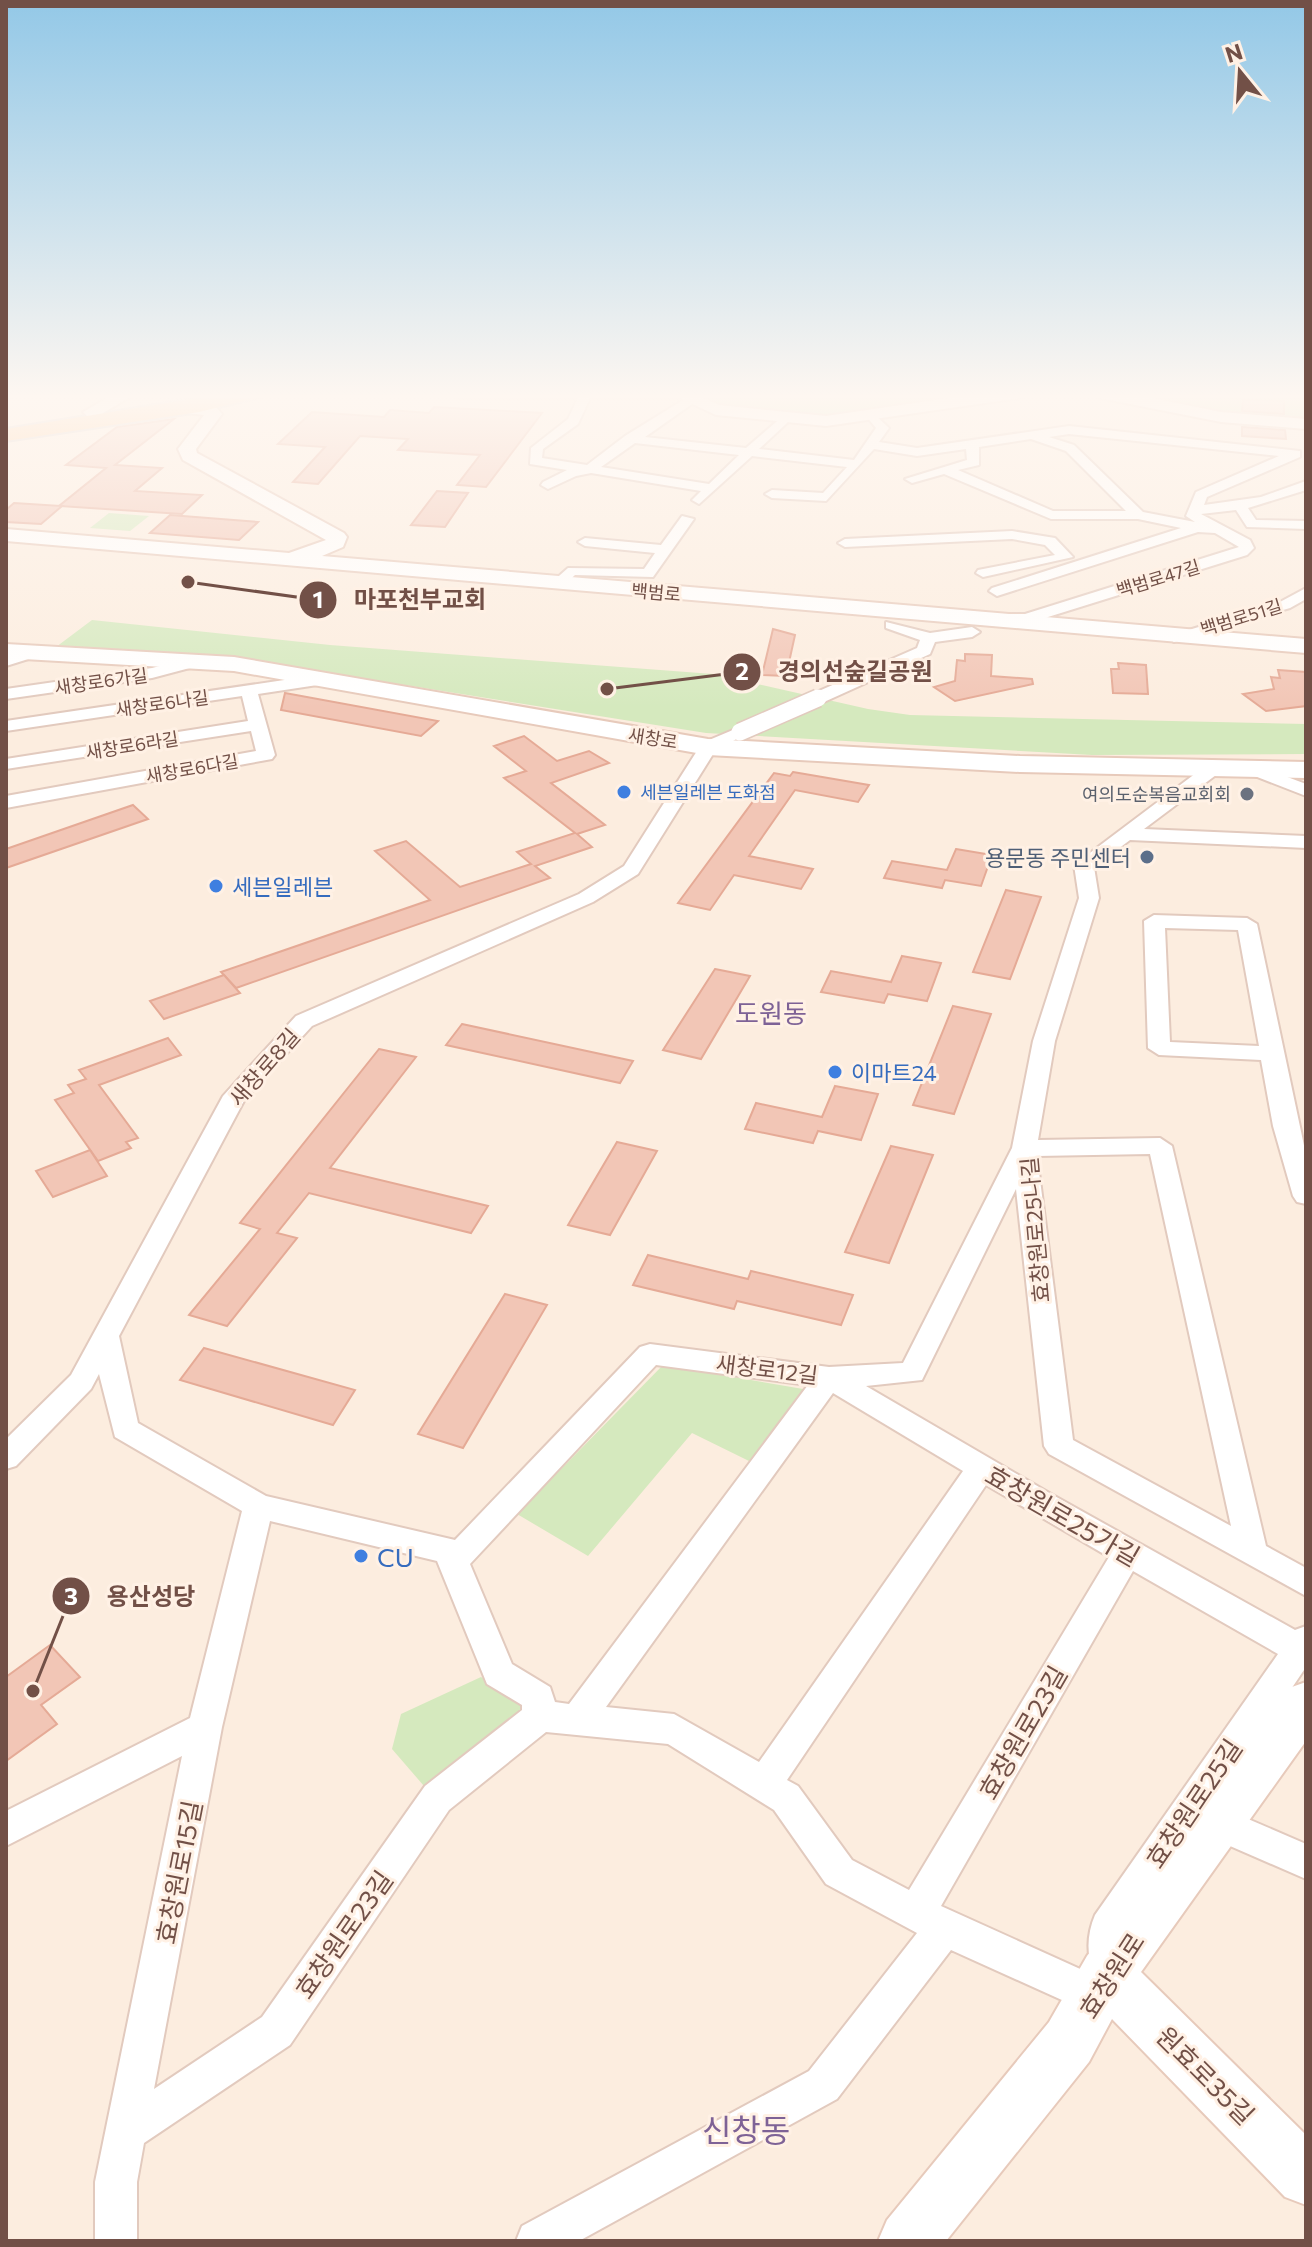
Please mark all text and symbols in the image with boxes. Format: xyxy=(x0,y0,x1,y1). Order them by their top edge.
north arrow xyxy=(1200,32,1280,112)
text: N xyxy=(1222,37,1246,68)
street label: 백범로47길 xyxy=(1114,555,1202,601)
callout: 마포천부교회 xyxy=(298,576,502,624)
street label: 백범로 xyxy=(630,579,682,605)
text: 1 xyxy=(313,584,323,613)
text: 마포천부교회 xyxy=(354,584,486,613)
street label: 백범로51길 xyxy=(1197,594,1285,640)
callout: 경의선숲길공원 xyxy=(722,648,948,696)
text: 2 xyxy=(735,656,749,685)
text: 경의선숲길공원 xyxy=(778,656,932,685)
street label: 새창로6가길 xyxy=(53,664,149,698)
street label: 새창로6나길 xyxy=(114,686,210,720)
street label: 새창로 xyxy=(627,723,679,753)
street label: 새창로6라길 xyxy=(84,727,180,763)
street label: 새창로6다길 xyxy=(144,749,240,787)
place label: 세븐일레븐 도화점 xyxy=(640,781,776,803)
marker: 세븐일레븐 도화점 xyxy=(615,783,633,801)
place label: 여의도순복음교회회 xyxy=(1082,783,1231,805)
marker: 여의도순복음교회회 xyxy=(1238,785,1256,803)
place label: 용문동 주민센터 xyxy=(985,844,1131,871)
marker: 용문동 주민센터 xyxy=(1138,848,1156,866)
place label: 세븐일레븐 xyxy=(232,873,333,900)
marker: 세븐일레븐 xyxy=(207,877,225,895)
district label: 도원동 xyxy=(735,997,807,1028)
street label: 새창로8길 xyxy=(223,1023,305,1111)
place label: 이마트24 xyxy=(851,1059,937,1086)
marker: 이마트24 xyxy=(826,1063,844,1081)
street label: 효창원로25나길 xyxy=(1015,1156,1055,1304)
street label: 새창로12길 xyxy=(714,1349,820,1389)
street label: 효창원로25가길 xyxy=(980,1458,1146,1572)
place label: CU xyxy=(377,1541,414,1572)
marker: CU xyxy=(352,1547,370,1565)
callout: 용산성당 xyxy=(51,1572,211,1620)
text: 3 xyxy=(64,1581,78,1610)
text: 용산성당 xyxy=(107,1581,195,1610)
street label: 효창원로23길 xyxy=(971,1660,1073,1804)
street label: 효창원로25길 xyxy=(1138,1733,1248,1873)
street label: 효창원로15길 xyxy=(149,1798,207,1946)
street label: 효창원로23길 xyxy=(288,1864,398,2004)
street label: 효창원로 xyxy=(1072,1926,1150,2024)
street label: 원효로35길 xyxy=(1151,2020,1261,2130)
district label: 신창동 xyxy=(702,2109,790,2149)

